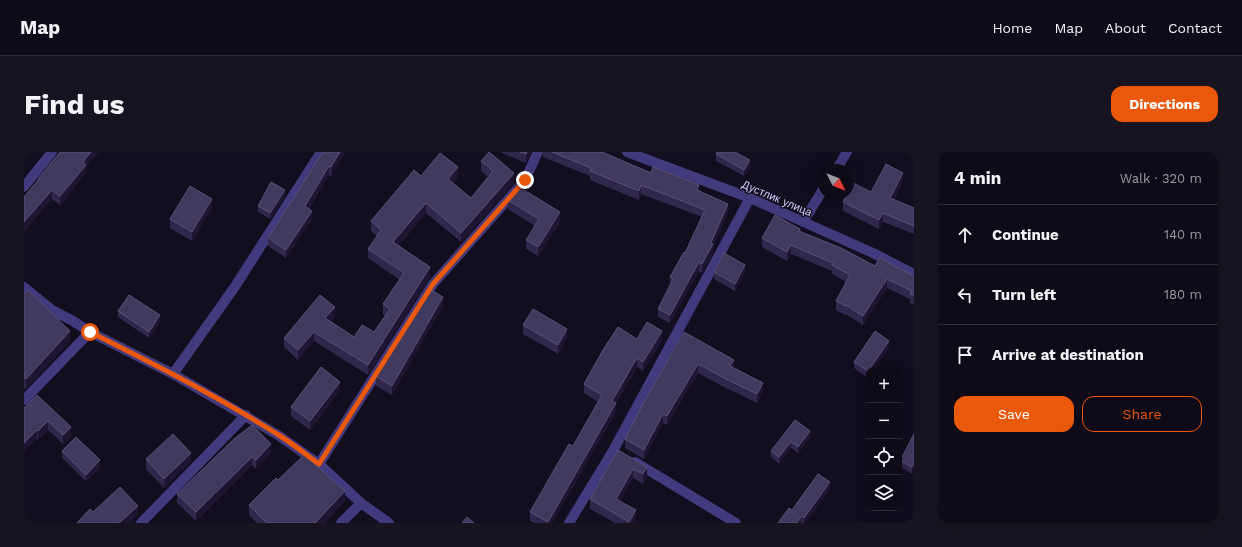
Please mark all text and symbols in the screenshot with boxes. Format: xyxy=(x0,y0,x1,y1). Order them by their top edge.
text: Map xyxy=(20,16,60,39)
text: Home xyxy=(992,20,1032,36)
text: Map xyxy=(1054,20,1083,36)
text: About xyxy=(1105,20,1146,36)
text: Contact xyxy=(1168,20,1222,36)
button: Directions xyxy=(1111,86,1218,122)
text: Find us xyxy=(24,88,124,121)
north arrow xyxy=(818,164,854,200)
text: 4 min xyxy=(954,168,1001,188)
route end xyxy=(516,171,534,189)
text: Walk · 320 m xyxy=(1120,171,1202,186)
street label: Дустлик улица xyxy=(740,178,815,219)
icon: ahead xyxy=(954,224,976,246)
text: Continue xyxy=(992,226,1059,244)
text: 140 m xyxy=(1164,227,1202,242)
icon: left xyxy=(954,284,976,306)
text: Turn left xyxy=(992,286,1056,304)
text: 180 m xyxy=(1164,287,1202,302)
route start xyxy=(81,323,99,341)
icon: arrive xyxy=(954,344,976,366)
text: Arrive at destination xyxy=(992,346,1144,364)
map controls xyxy=(866,367,902,511)
button: + xyxy=(866,367,902,403)
button: Save xyxy=(954,396,1074,432)
button: Share xyxy=(1082,396,1202,432)
button: − xyxy=(866,403,902,439)
button: locate xyxy=(866,439,902,475)
button: layers xyxy=(866,475,902,511)

